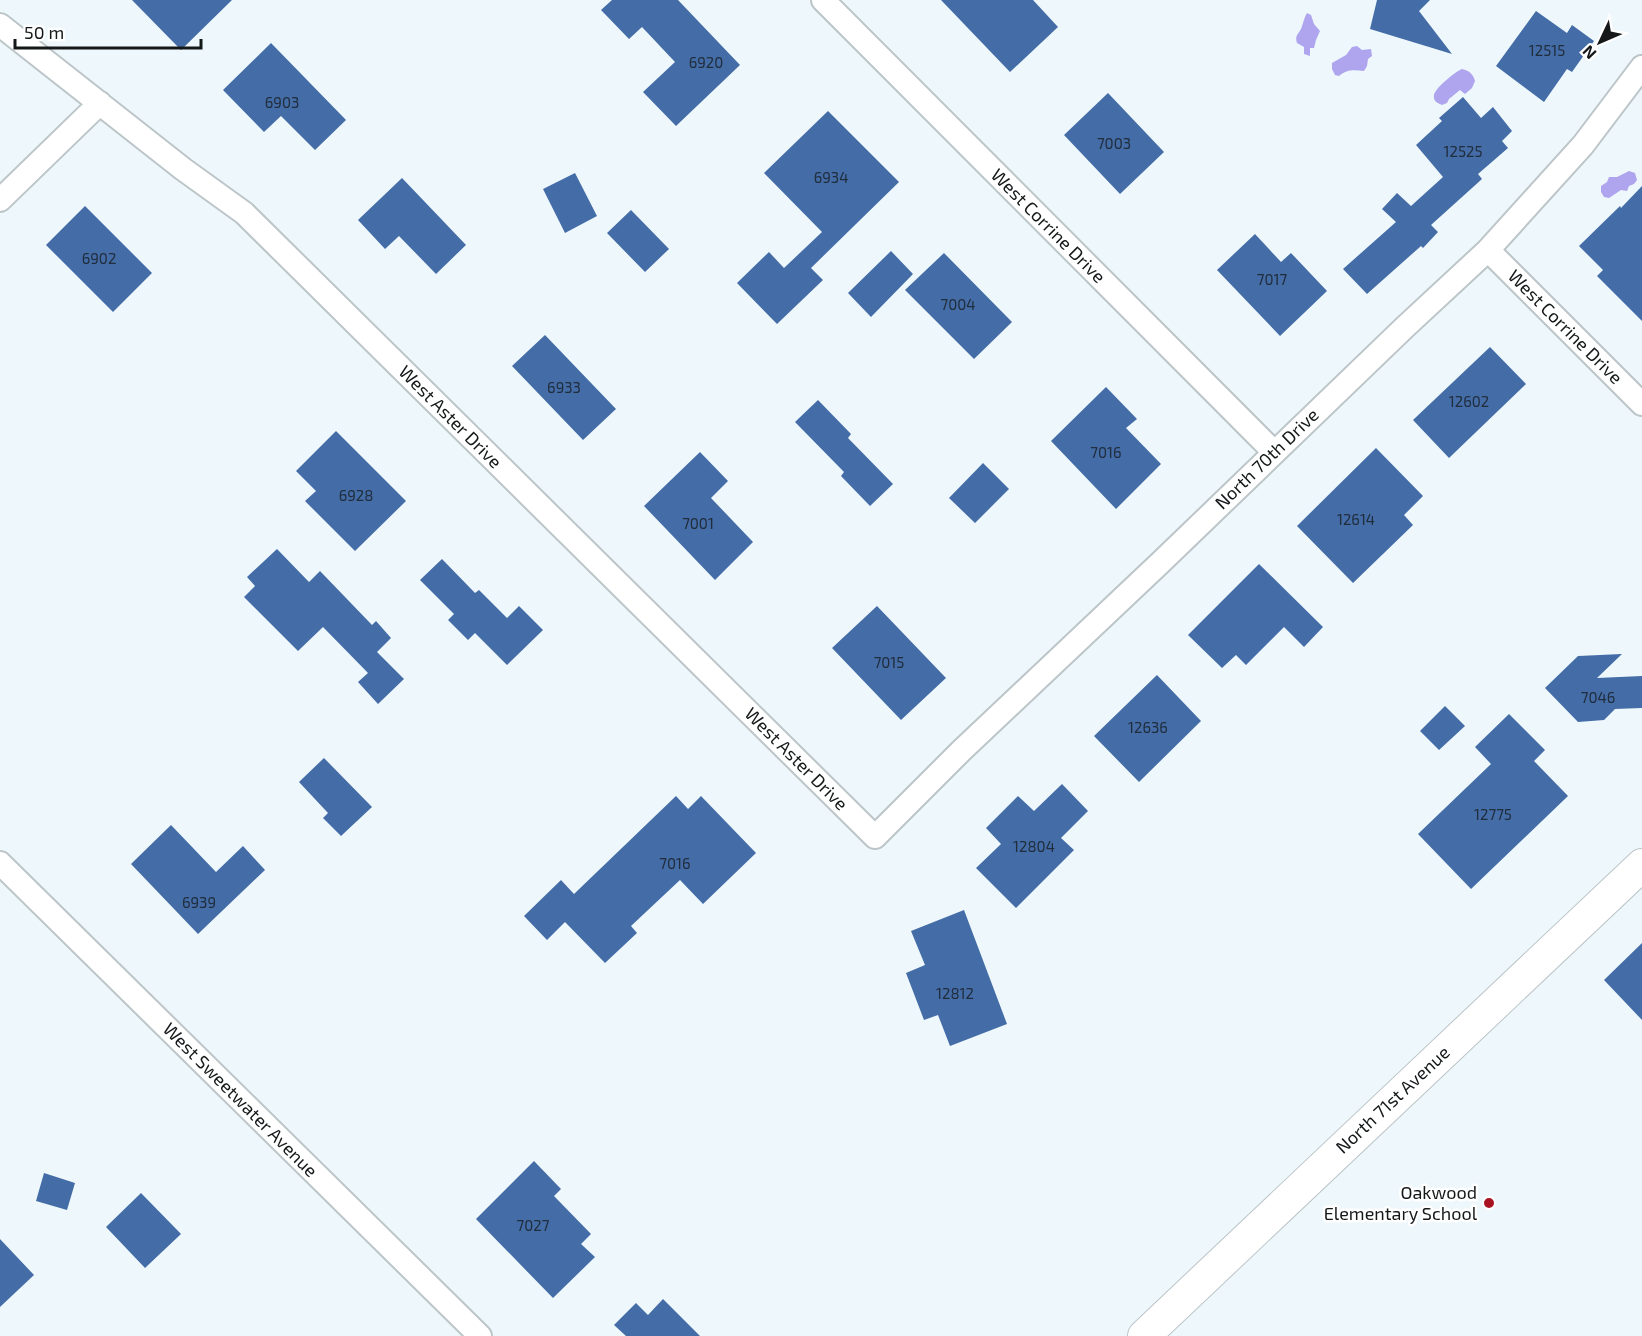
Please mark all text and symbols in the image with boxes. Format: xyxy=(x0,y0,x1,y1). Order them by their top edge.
scale bar xyxy=(15,12,201,50)
north arrow xyxy=(1570,12,1630,72)
text: 50 m xyxy=(24,21,64,43)
house number: 12515 xyxy=(1529,41,1565,59)
text: N xyxy=(1578,42,1600,64)
house number: 6920 xyxy=(689,53,723,71)
house number: 6903 xyxy=(265,93,299,111)
house number: 7003 xyxy=(1097,134,1131,152)
house number: 12525 xyxy=(1444,142,1482,160)
street label: West Corrine Drive xyxy=(987,164,1110,287)
house number: 6934 xyxy=(814,168,848,186)
house number: 6902 xyxy=(82,249,116,267)
street label: West Corrine Drive xyxy=(1504,265,1627,388)
house number: 7017 xyxy=(1257,270,1287,288)
house number: 7004 xyxy=(941,295,976,313)
street label: West Aster Drive xyxy=(395,360,507,472)
house number: 6933 xyxy=(547,378,581,396)
house number: 12602 xyxy=(1449,392,1489,410)
street label: North 70th Drive xyxy=(1210,403,1323,513)
house number: 7016 xyxy=(1090,443,1122,461)
house number: 6928 xyxy=(339,486,373,504)
house number: 12614 xyxy=(1337,510,1375,528)
house number: 7001 xyxy=(682,514,714,532)
house number: 7015 xyxy=(874,653,904,671)
house number: 7046 xyxy=(1581,688,1615,706)
street label: West Aster Drive xyxy=(741,702,853,814)
house number: 12636 xyxy=(1128,718,1168,736)
house number: 12775 xyxy=(1474,805,1512,823)
house number: 12804 xyxy=(1013,837,1055,855)
house number: 7016 xyxy=(659,854,691,872)
house number: 6939 xyxy=(182,893,216,911)
house number: 12812 xyxy=(936,984,974,1002)
street label: West Sweetwater Avenue xyxy=(159,1018,322,1181)
street label: North 71st Avenue xyxy=(1331,1041,1454,1158)
place label: Oakwood Elementary School xyxy=(1324,1181,1478,1224)
marker: Oakwood Elementary School xyxy=(1482,1196,1496,1210)
house number: 7027 xyxy=(517,1216,550,1234)

